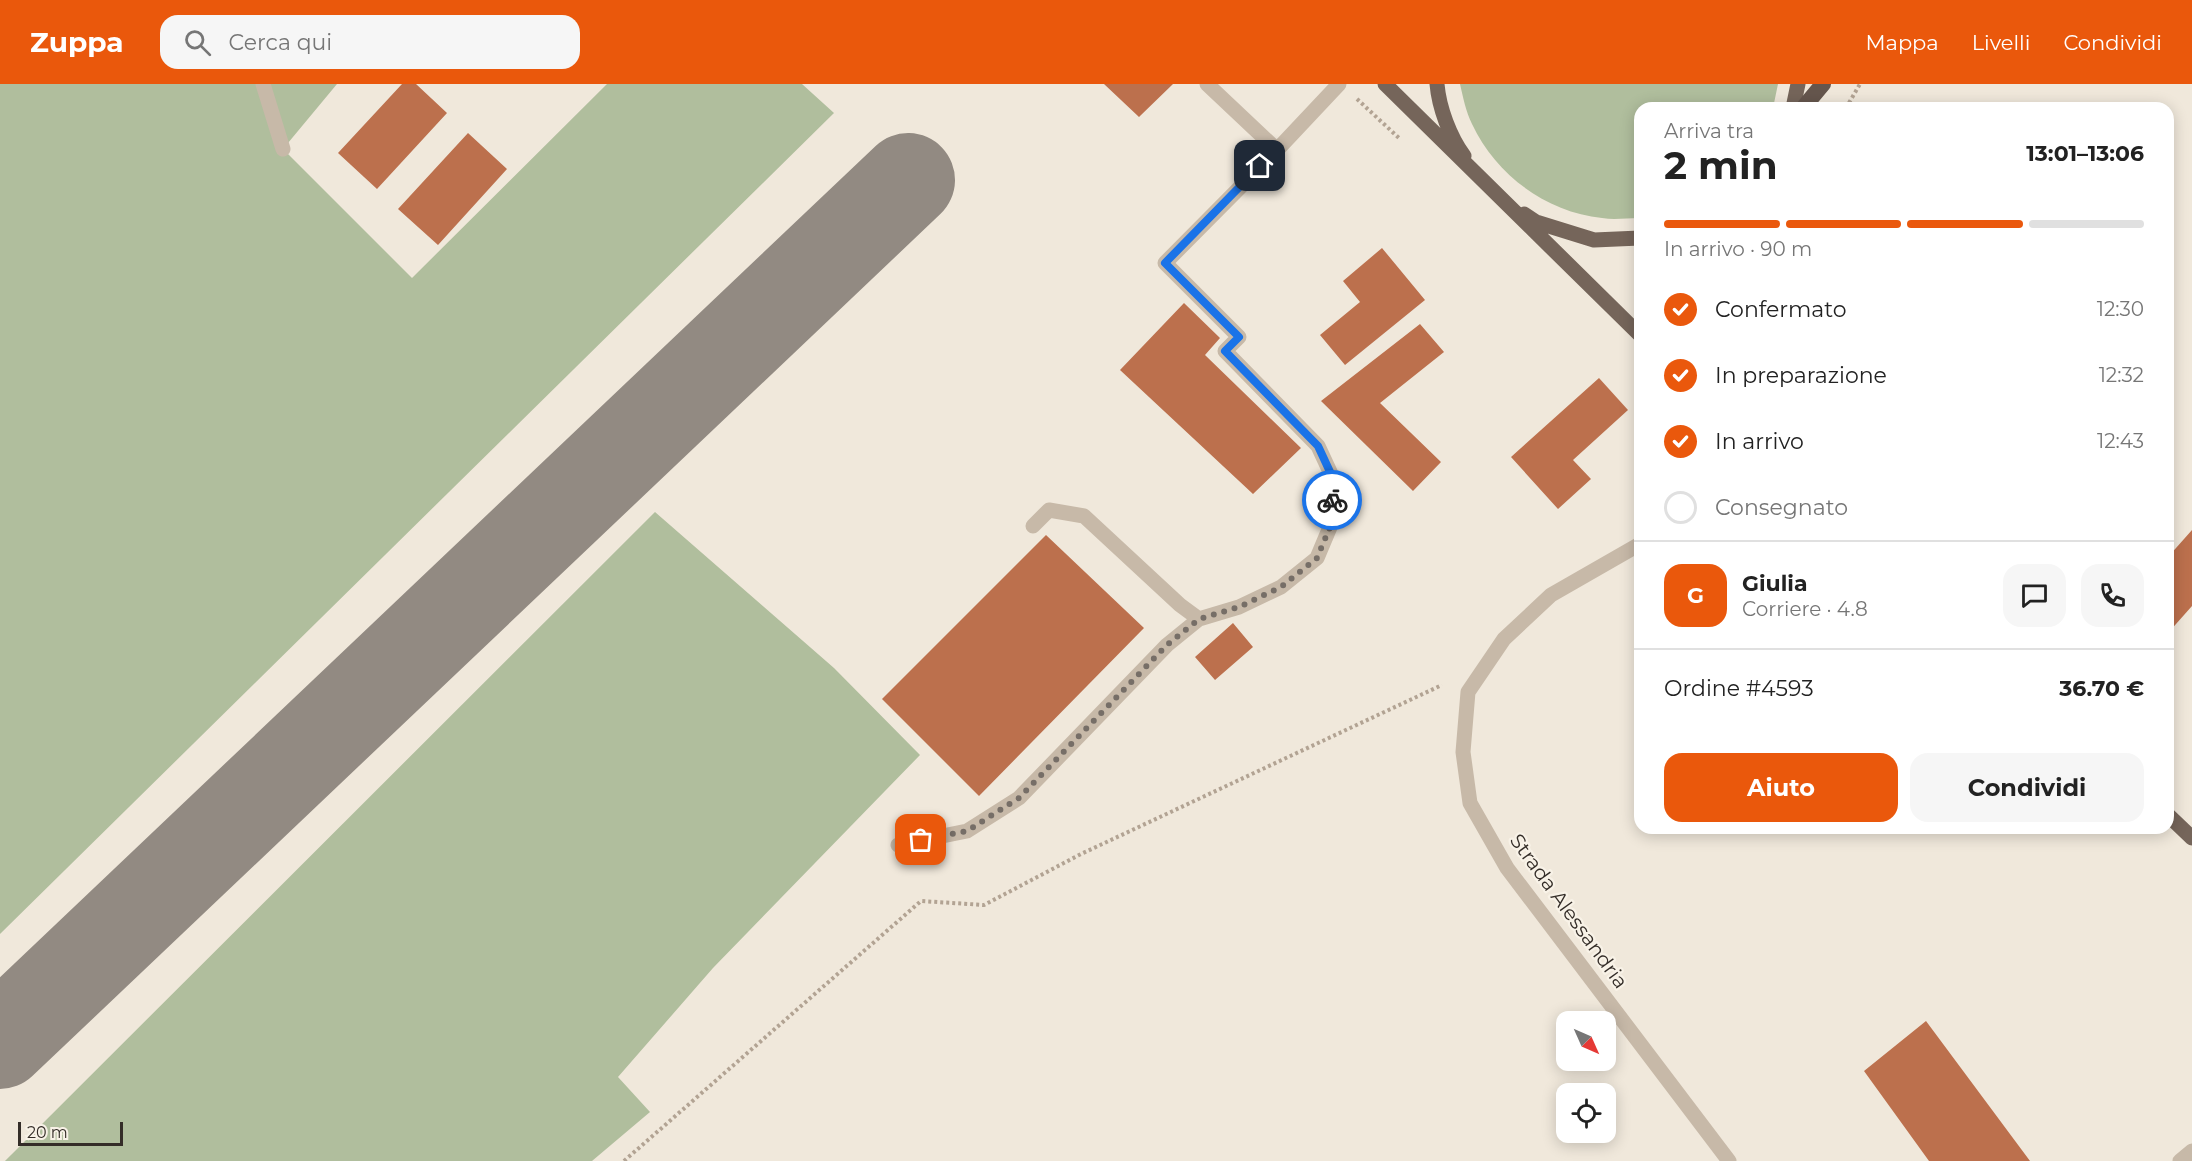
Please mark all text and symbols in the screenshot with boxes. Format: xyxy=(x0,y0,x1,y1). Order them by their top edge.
search box xyxy=(160,15,580,69)
text: Zuppa xyxy=(30,25,124,59)
icon: search xyxy=(181,26,214,59)
text: Cerca qui xyxy=(229,29,332,56)
text: Mappa xyxy=(1865,30,1939,55)
text: Livelli xyxy=(1972,30,2030,55)
text: Condividi xyxy=(2063,30,2162,55)
text: Arriva tra xyxy=(1664,119,1754,143)
pin xyxy=(1234,140,1285,191)
text: 13:01–13:06 xyxy=(2026,140,2144,167)
text: 2 min xyxy=(1664,141,1778,189)
icon: home xyxy=(1243,149,1276,182)
text: In arrivo · 90 m xyxy=(1664,237,1812,261)
icon: check xyxy=(1664,293,1697,326)
text: Confermato xyxy=(1715,296,1847,323)
text: 12:30 xyxy=(2097,297,2144,321)
icon: check xyxy=(1664,359,1697,392)
text: In preparazione xyxy=(1715,362,1887,389)
text: 12:32 xyxy=(2099,363,2144,387)
icon: check xyxy=(1664,425,1697,458)
text: In arrivo xyxy=(1715,428,1804,455)
text: 12:43 xyxy=(2097,429,2144,453)
courier xyxy=(1302,470,1362,530)
icon: bike xyxy=(1316,484,1349,517)
text: Consegnato xyxy=(1715,494,1848,521)
button: chat xyxy=(2003,564,2066,627)
button: phone xyxy=(2081,564,2144,627)
text: Giulia xyxy=(1742,570,1808,597)
text: G xyxy=(1687,582,1704,609)
text: Corriere · 4.8 xyxy=(1742,597,1868,621)
text: Ordine #4593 xyxy=(1664,675,1814,702)
text: 36.70 € xyxy=(2059,675,2144,702)
button: Aiuto xyxy=(1664,753,1898,822)
button: Condividi xyxy=(1910,753,2144,822)
pin xyxy=(895,814,946,865)
icon: bag xyxy=(904,823,937,856)
street label: Strada Alessandria xyxy=(1505,829,1633,993)
north arrow xyxy=(1556,1011,1616,1071)
map controls xyxy=(1556,1011,1616,1143)
button: locate xyxy=(1556,1083,1616,1143)
scale bar xyxy=(18,1119,123,1146)
text: 20 m xyxy=(27,1123,68,1142)

